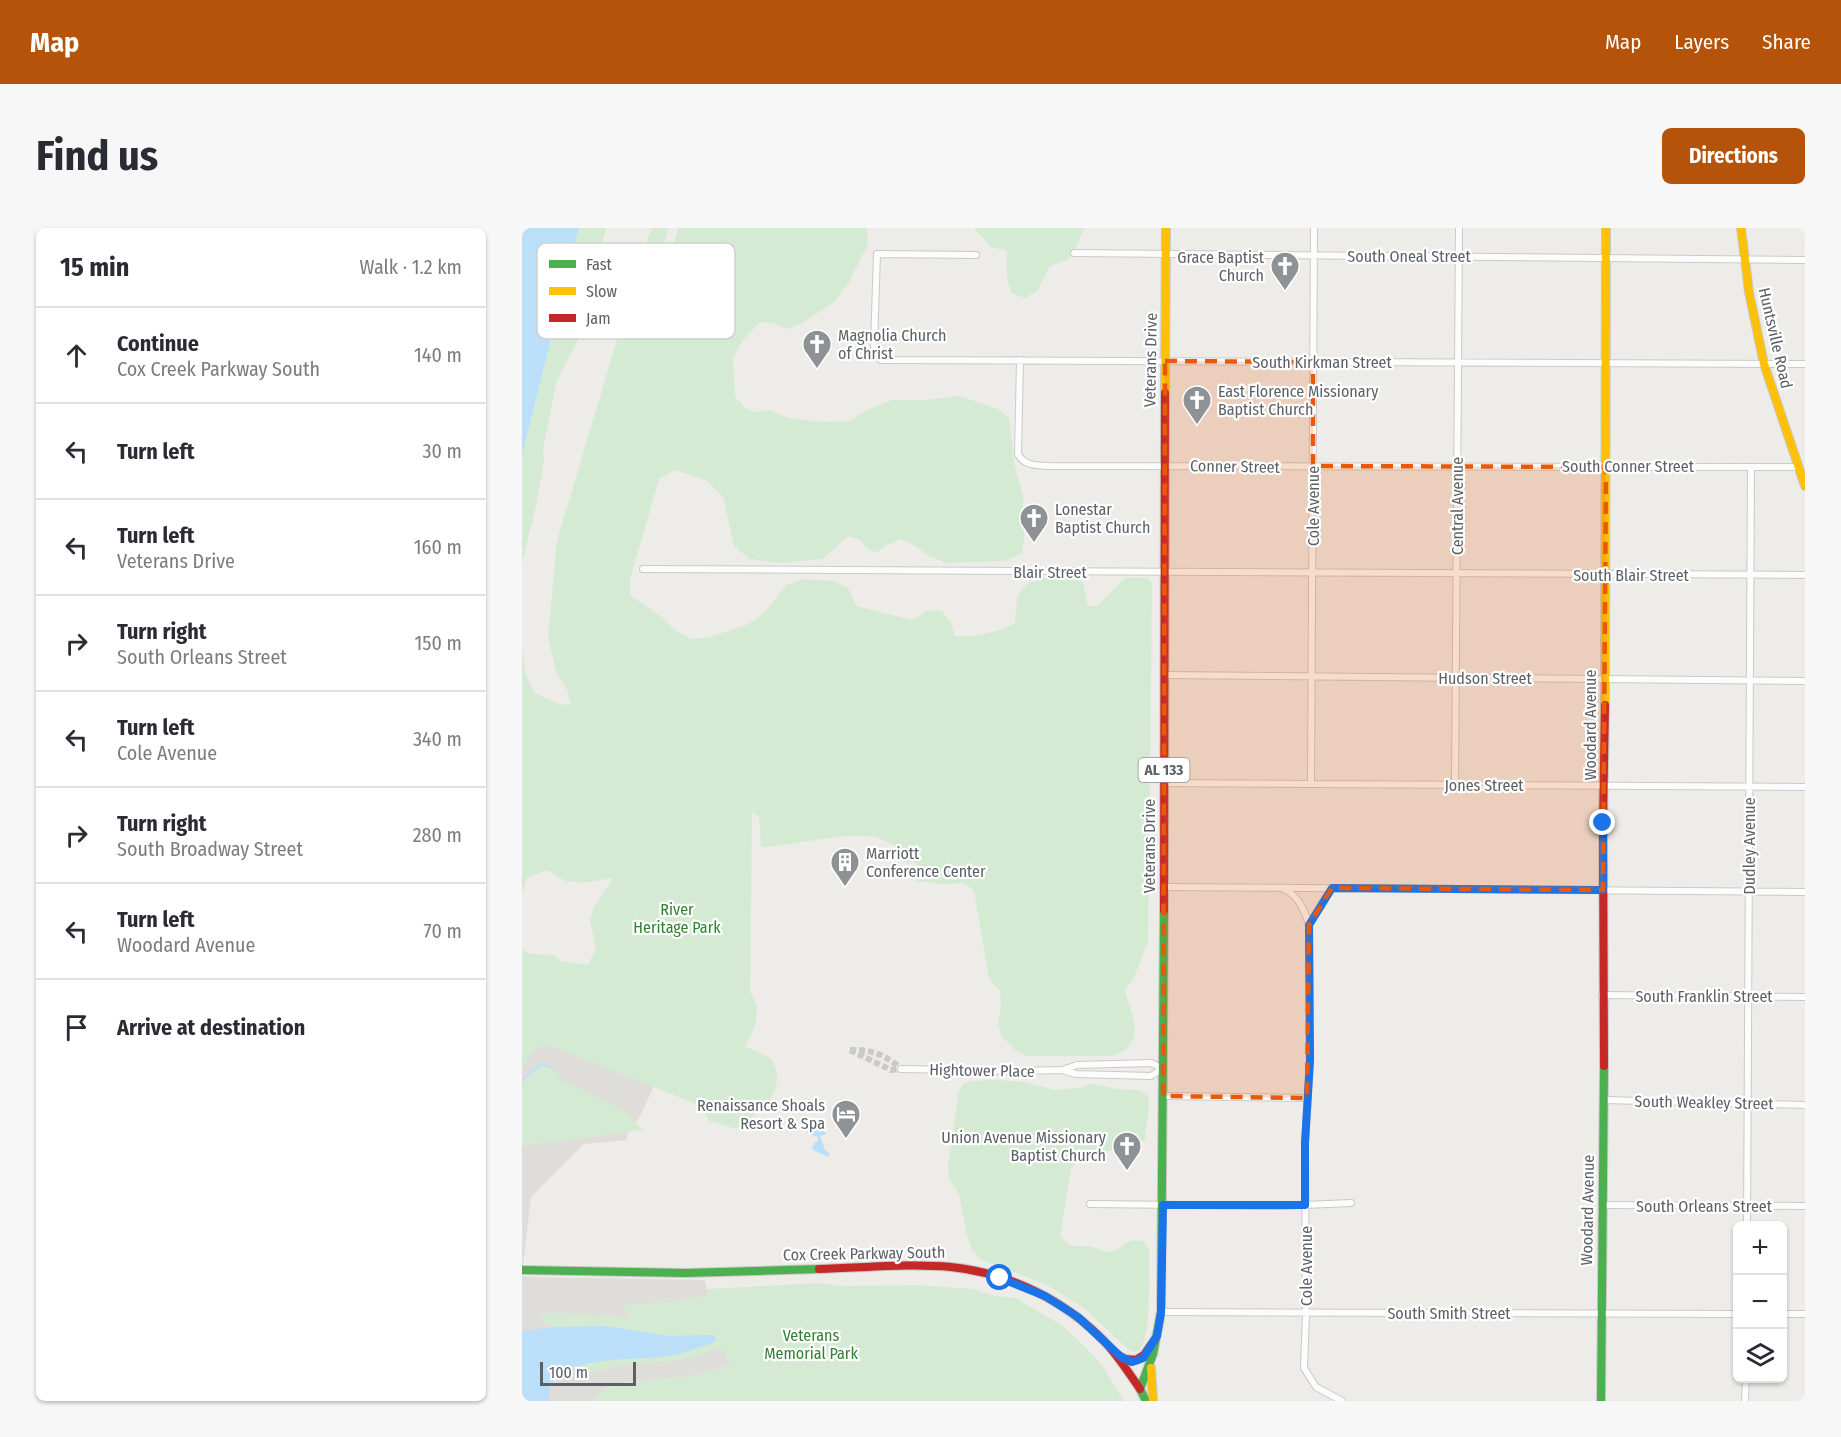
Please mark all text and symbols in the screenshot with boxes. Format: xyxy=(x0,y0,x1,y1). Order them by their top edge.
text: Map xyxy=(30,26,79,59)
text: Map xyxy=(1605,29,1641,55)
text: Layers xyxy=(1674,29,1729,55)
text: Share xyxy=(1762,29,1811,55)
button: Directions xyxy=(1662,128,1805,184)
text: Find us xyxy=(36,131,158,181)
legend xyxy=(537,243,735,339)
street label: South Oneal Street xyxy=(1347,247,1471,266)
place label: Grace Baptist Church xyxy=(1177,248,1265,285)
church icon: Grace Baptist Church xyxy=(1269,250,1301,292)
text: 15 min xyxy=(60,252,129,283)
text: Walk · 1.2 km xyxy=(360,255,462,279)
text: Fast xyxy=(586,255,613,274)
text: Slow xyxy=(586,282,617,301)
street label: Huntsville Road xyxy=(1755,286,1796,390)
text: Jam xyxy=(586,309,611,328)
street label: Veterans Drive xyxy=(1140,313,1161,407)
place label: Magnolia Church of Christ xyxy=(838,326,946,363)
church icon: Magnolia Church of Christ xyxy=(801,328,833,370)
text: Continue xyxy=(117,330,199,357)
icon: ahead xyxy=(60,339,93,372)
text: 140 m xyxy=(414,343,462,367)
street label: South Kirkman Street xyxy=(1252,353,1392,372)
text: Cox Creek Parkway South xyxy=(117,357,320,381)
place label: East Florence Missionary Baptist Church xyxy=(1218,382,1379,419)
church icon: East Florence Missionary Baptist Church xyxy=(1181,384,1213,426)
icon: left xyxy=(60,435,93,468)
text: Turn left xyxy=(117,438,195,465)
text: 30 m xyxy=(422,439,462,463)
street label: Conner Street xyxy=(1190,456,1281,477)
street label: Central Avenue xyxy=(1448,457,1467,555)
street label: South Conner Street xyxy=(1562,457,1695,476)
street label: Cole Avenue xyxy=(1304,466,1323,546)
place label: Lonestar Baptist Church xyxy=(1055,500,1150,537)
church icon: Lonestar Baptist Church xyxy=(1018,502,1050,544)
text: Turn left xyxy=(117,522,195,549)
icon: left xyxy=(60,531,93,564)
text: 160 m xyxy=(414,535,462,559)
text: Veterans Drive xyxy=(117,549,235,573)
street label: Blair Street xyxy=(1013,563,1087,582)
street label: South Blair Street xyxy=(1573,566,1690,585)
text: Turn right xyxy=(117,618,206,645)
icon: right xyxy=(60,627,93,660)
text: 150 m xyxy=(415,631,462,655)
text: South Orleans Street xyxy=(117,645,287,669)
street label: Hudson Street xyxy=(1438,669,1532,688)
street label: Woodard Avenue xyxy=(1581,670,1600,780)
text: Turn left xyxy=(117,714,195,741)
icon: left xyxy=(60,723,93,756)
text: 340 m xyxy=(413,727,462,751)
text: Cole Avenue xyxy=(117,741,217,765)
road number: AL 133 xyxy=(1138,758,1190,782)
street label: Jones Street xyxy=(1444,776,1524,795)
street label: Dudley Avenue xyxy=(1740,797,1759,895)
street label: Veterans Drive xyxy=(1140,799,1159,893)
route end xyxy=(1589,809,1615,835)
text: Turn right xyxy=(117,810,206,837)
icon: right xyxy=(60,819,93,852)
text: 280 m xyxy=(413,823,462,847)
text: South Broadway Street xyxy=(117,837,303,861)
place label: Marriott Conference Center xyxy=(866,844,986,881)
building icon: Marriott Conference Center xyxy=(829,846,861,888)
park label: River Heritage Park xyxy=(633,900,721,937)
text: Turn left xyxy=(117,906,195,933)
icon: left xyxy=(60,915,93,948)
text: 70 m xyxy=(424,919,462,943)
text: Woodard Avenue xyxy=(117,933,255,957)
street label: South Franklin Street xyxy=(1635,987,1773,1006)
icon: arrive xyxy=(60,1011,93,1044)
text: Arrive at destination xyxy=(117,1014,305,1041)
street label: Hightower Place xyxy=(929,1060,1035,1081)
street label: South Weakley Street xyxy=(1634,1092,1775,1113)
place label: Renaissance Shoals Resort & Spa xyxy=(697,1096,825,1133)
hotel icon: Renaissance Shoals Resort & Spa xyxy=(830,1098,862,1140)
place label: Union Avenue Missionary Baptist Church xyxy=(941,1128,1107,1165)
church icon: Union Avenue Missionary Baptist Church xyxy=(1111,1130,1143,1172)
street label: Woodard Avenue xyxy=(1577,1154,1598,1265)
street label: South Orleans Street xyxy=(1636,1197,1773,1216)
map controls xyxy=(1733,1221,1787,1383)
button: + xyxy=(1733,1221,1787,1275)
street label: Cole Avenue xyxy=(1297,1226,1316,1306)
street label: Cox Creek Parkway South xyxy=(783,1243,945,1264)
route start xyxy=(986,1264,1012,1290)
button: − xyxy=(1733,1275,1787,1329)
street label: South Smith Street xyxy=(1387,1304,1511,1323)
park label: Veterans Memorial Park xyxy=(764,1326,858,1363)
button: layers xyxy=(1733,1329,1787,1383)
scale bar xyxy=(540,1359,636,1386)
text: 100 m xyxy=(549,1363,588,1382)

